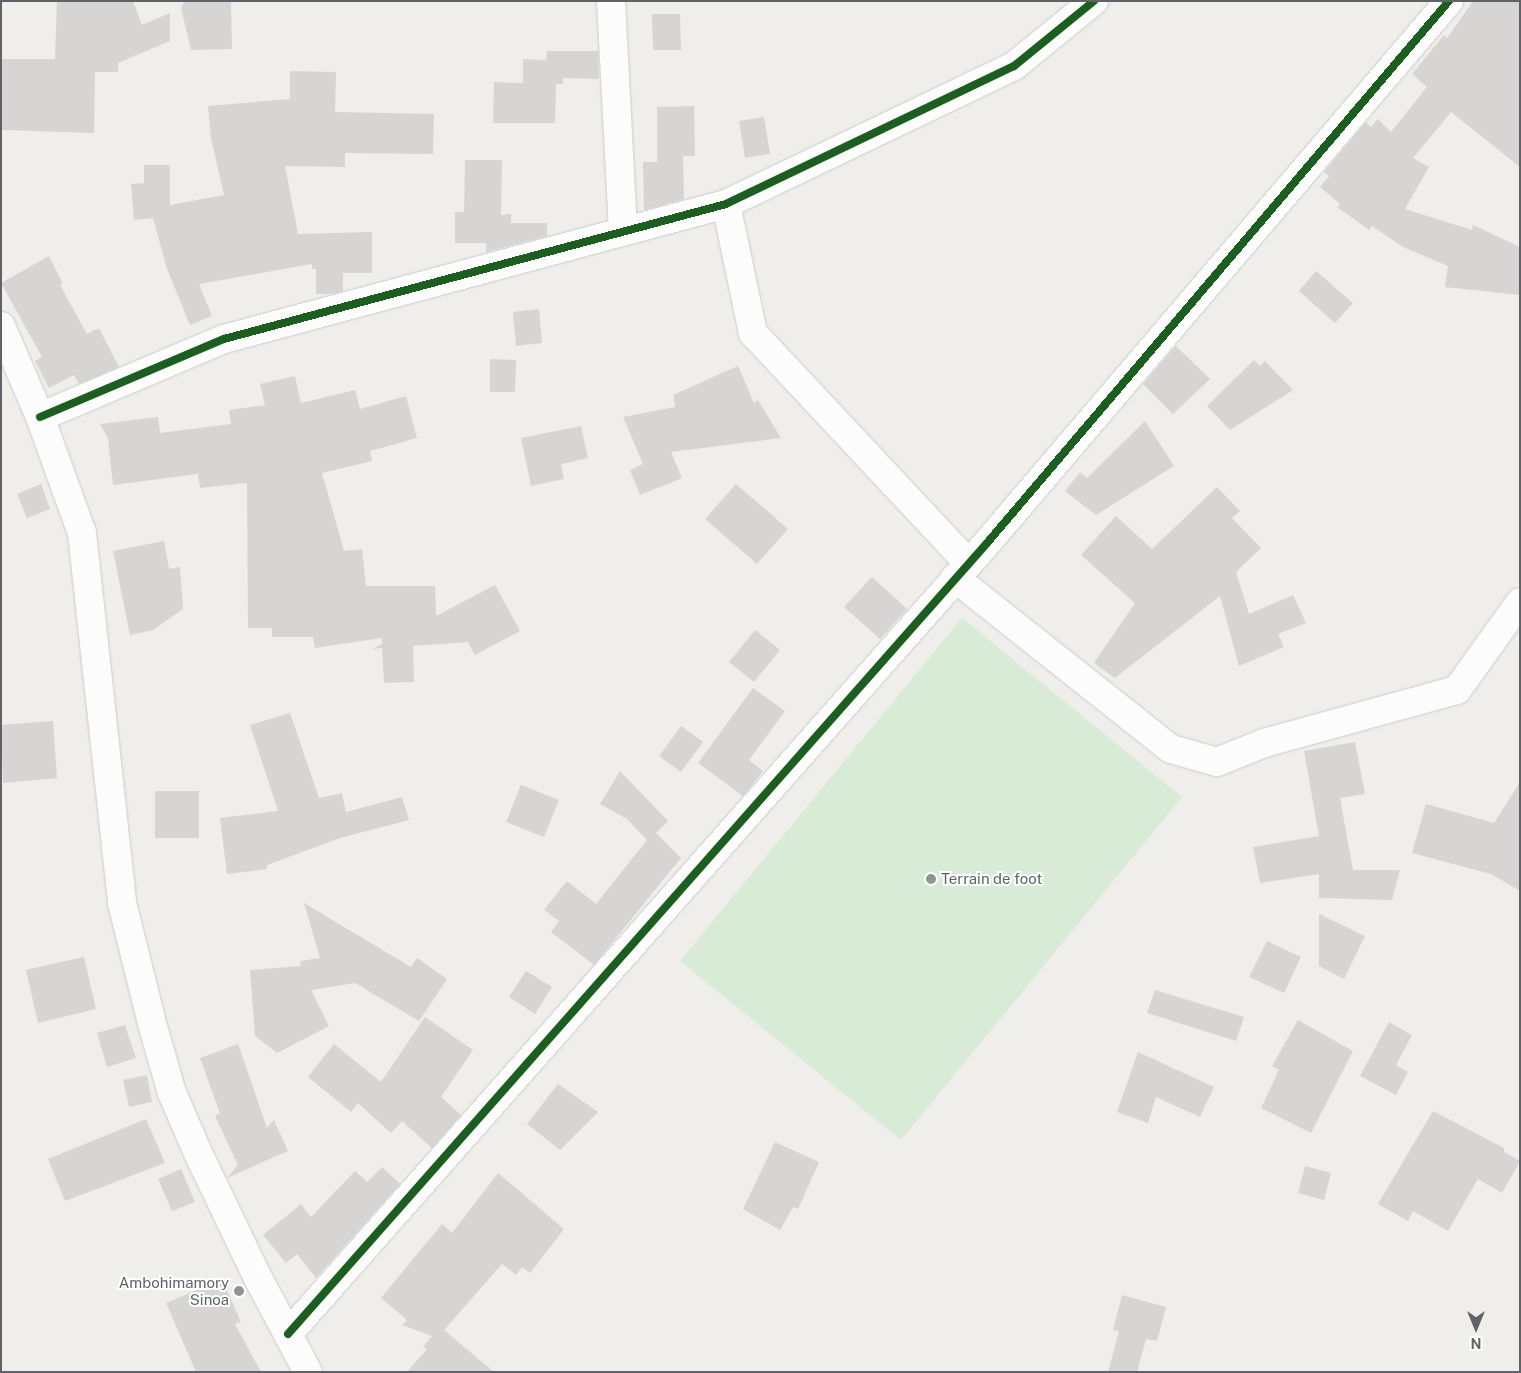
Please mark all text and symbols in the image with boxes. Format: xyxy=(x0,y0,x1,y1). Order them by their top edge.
place label: Terrain de foot xyxy=(941,870,1043,888)
marker: Terrain de foot xyxy=(925,873,937,885)
place label: Ambohimamory Sinoa xyxy=(119,1273,229,1308)
marker: Ambohimamory Sinoa xyxy=(233,1285,245,1297)
north arrow xyxy=(1451,1303,1501,1353)
text: N xyxy=(1471,1335,1481,1351)

